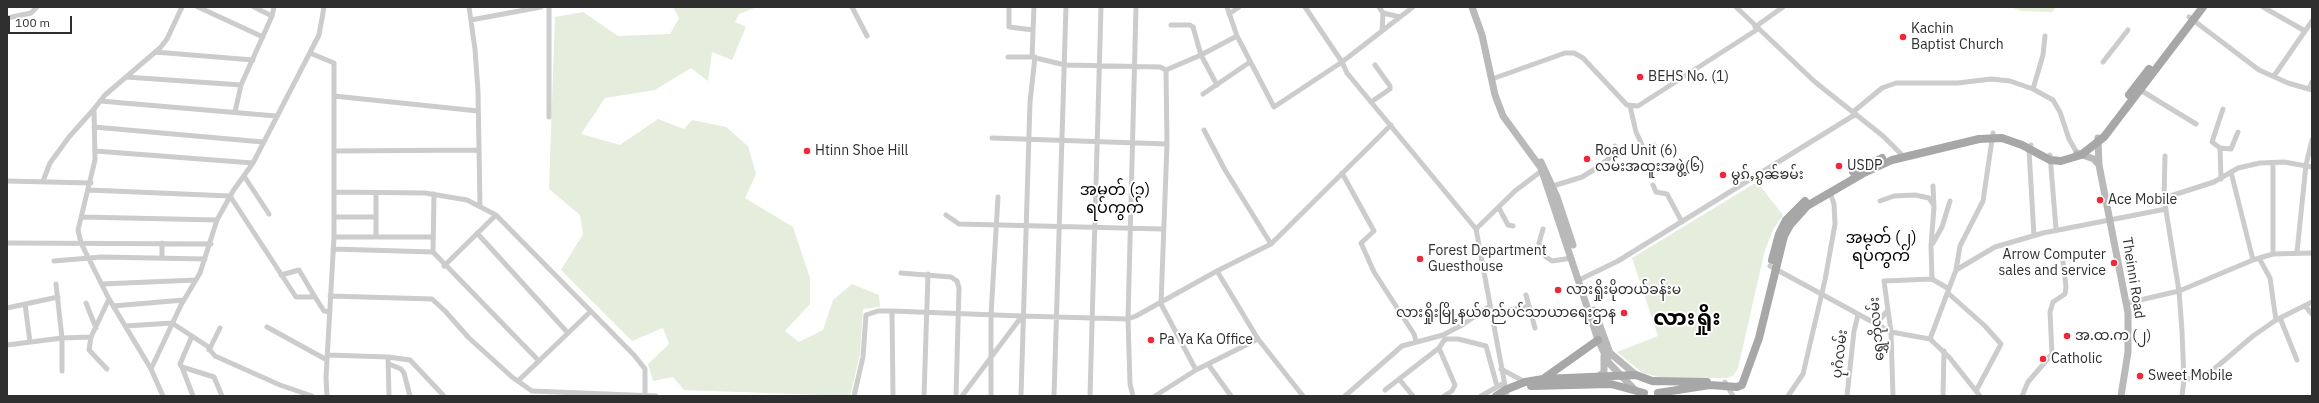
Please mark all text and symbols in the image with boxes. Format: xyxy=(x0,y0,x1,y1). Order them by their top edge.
scale bar xyxy=(10,8,74,34)
text: 100 m xyxy=(15,15,50,30)
place label: Kachin Baptist Church xyxy=(1911,21,2004,54)
marker: Kachin Baptist Church xyxy=(1898,32,1908,42)
place label: BEHS No. (1) xyxy=(1648,69,1729,85)
marker: BEHS No. (1) xyxy=(1635,72,1645,82)
place label: Htinn Shoe Hill xyxy=(815,143,908,159)
place label: Road Unit (6) လမ်းအထူးအဖွဲ့(၆) xyxy=(1595,143,1704,176)
marker: Htinn Shoe Hill xyxy=(802,146,812,156)
marker: Road Unit (6) လမ်းအထူးအဖွဲ့(၆) xyxy=(1582,154,1592,164)
place label: USDP xyxy=(1847,158,1883,174)
marker: USDP xyxy=(1834,161,1844,171)
place label: မွၵ်ႇၵွၼ်ၶမ်း xyxy=(1731,167,1804,183)
marker: မွၵ်ႇၵွၼ်ၶမ်း xyxy=(1718,170,1728,180)
district label: အမှတ် (၁) ရပ်ကွက် xyxy=(1080,180,1150,218)
place label: Ace Mobile xyxy=(2108,192,2177,208)
marker: Ace Mobile xyxy=(2095,195,2105,205)
district label: အမှတ် (၂) ရပ်ကွက် xyxy=(1845,228,1917,266)
street label: Theinni Road xyxy=(2118,236,2148,320)
place label: Forest Department Guesthouse xyxy=(1428,243,1547,276)
place label: Arrow Computer sales and service xyxy=(1998,247,2106,280)
marker: Forest Department Guesthouse xyxy=(1415,254,1425,264)
marker: Arrow Computer sales and service xyxy=(2109,258,2119,268)
place label: လားရှိုးမိုတယ်ခန်းမ xyxy=(1566,282,1681,298)
marker: လားရှိုးမိုတယ်ခန်းမ xyxy=(1553,285,1563,295)
street label: ရွှေဘိုလမ်း xyxy=(1866,296,1888,362)
place label: လားရှိုးမြို့နယ်စည်ပင်သာယာရေးဌာန xyxy=(1396,305,1616,321)
district label: လားရှိုး xyxy=(1653,306,1721,332)
marker: လားရှိုးမြို့နယ်စည်ပင်သာယာရေးဌာန xyxy=(1619,308,1629,318)
place label: အ.ထ.က (၂) xyxy=(2075,328,2151,344)
street label: ပုဂံလမ်း xyxy=(1829,329,1851,379)
marker: အ.ထ.က (၂) xyxy=(2062,331,2072,341)
place label: Pa Ya Ka Office xyxy=(1159,332,1253,348)
marker: Pa Ya Ka Office xyxy=(1146,335,1156,345)
place label: Catholic xyxy=(2051,351,2102,367)
marker: Catholic xyxy=(2038,354,2048,364)
place label: Sweet Mobile xyxy=(2148,368,2233,384)
marker: Sweet Mobile xyxy=(2135,371,2145,381)

